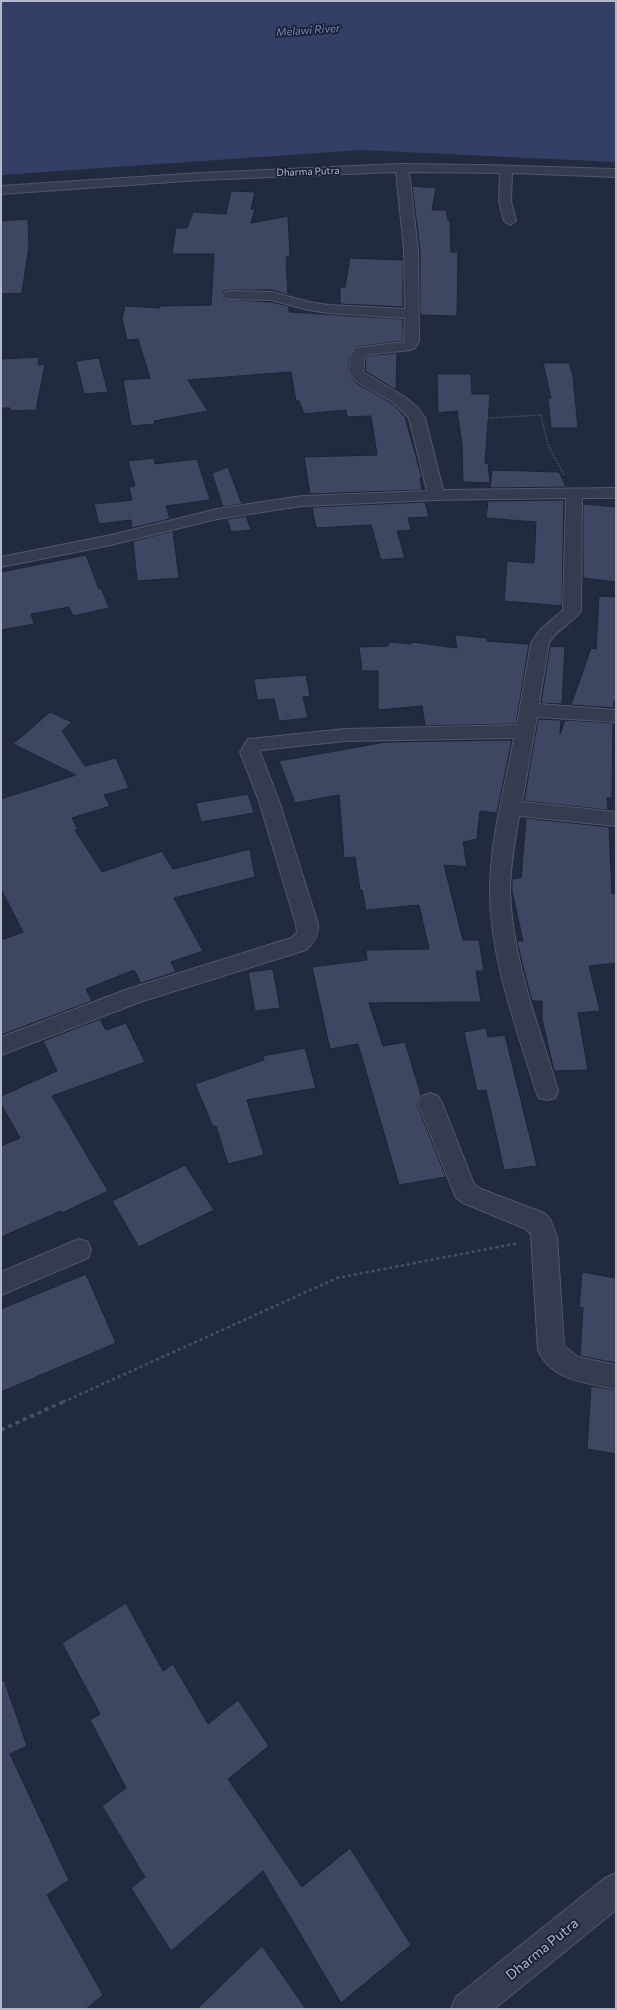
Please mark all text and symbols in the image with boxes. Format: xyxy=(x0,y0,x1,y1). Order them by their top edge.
water label: Melawi River xyxy=(275,21,341,38)
street label: Dharma Putra xyxy=(276,164,340,178)
street label: Dharma Putra xyxy=(502,1914,581,1983)

